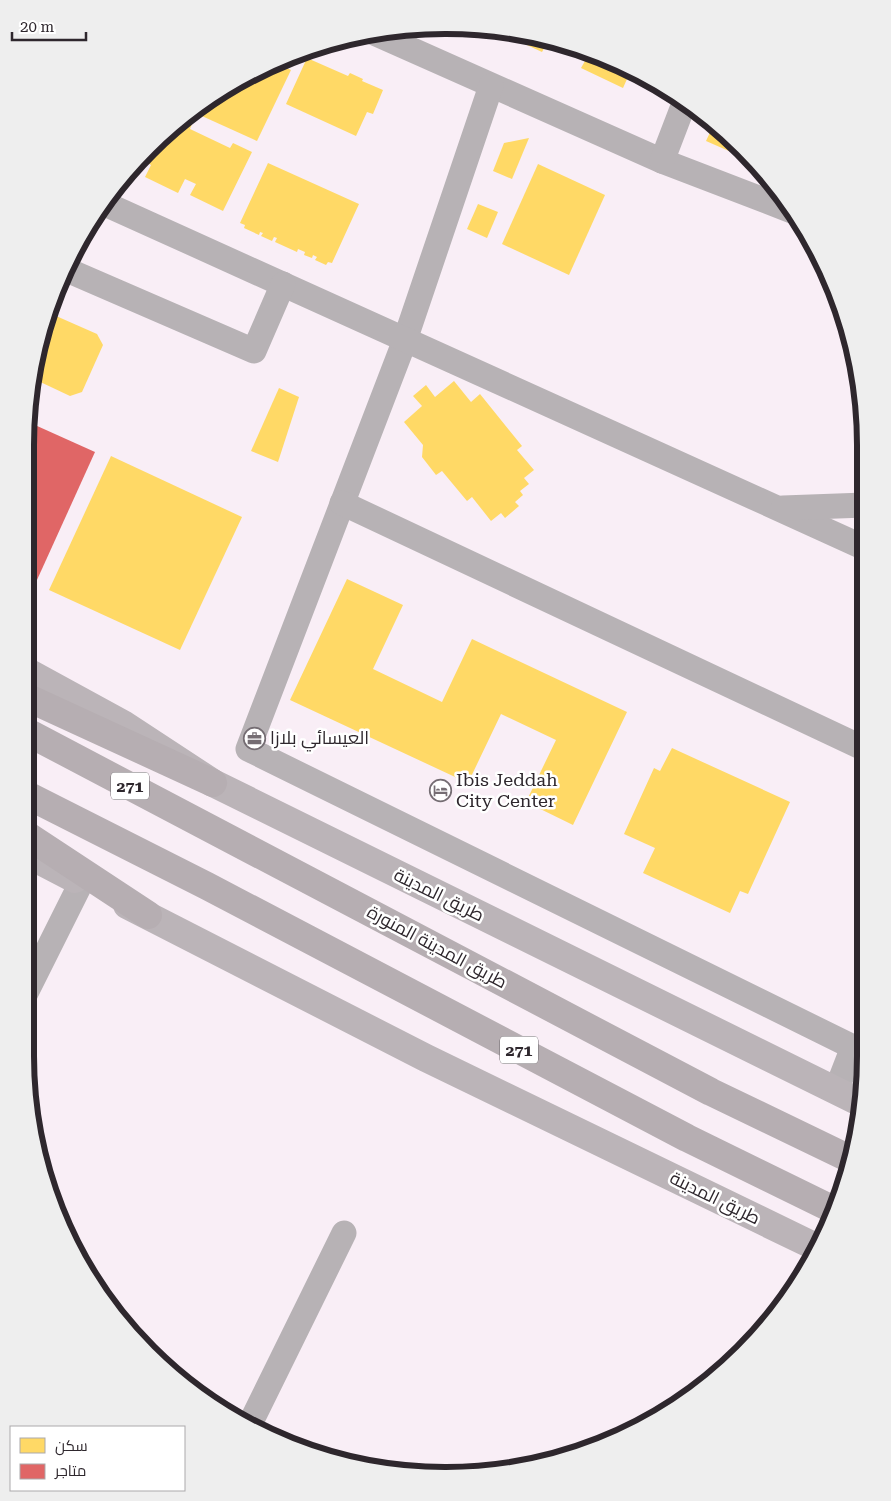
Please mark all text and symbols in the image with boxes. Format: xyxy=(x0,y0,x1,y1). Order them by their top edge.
scale bar xyxy=(12,10,86,42)
text: 20 m xyxy=(20,18,55,36)
office icon: العيسائي بلازا xyxy=(242,726,266,750)
place label: العيسائي بلازا xyxy=(270,727,369,752)
place label: Ibis Jeddah City Center xyxy=(456,769,558,811)
road number: 271 xyxy=(111,772,149,799)
hotel icon: Ibis Jeddah City Center xyxy=(428,778,452,802)
street label: طريق المدينة xyxy=(390,864,488,927)
street label: طريق المدينة المنورة xyxy=(363,901,511,994)
road number: 271 xyxy=(500,1036,538,1064)
street label: طريق المدينة xyxy=(666,1167,764,1230)
legend xyxy=(10,1426,185,1491)
text: سكن xyxy=(55,1437,88,1456)
text: متاجر xyxy=(54,1462,86,1480)

